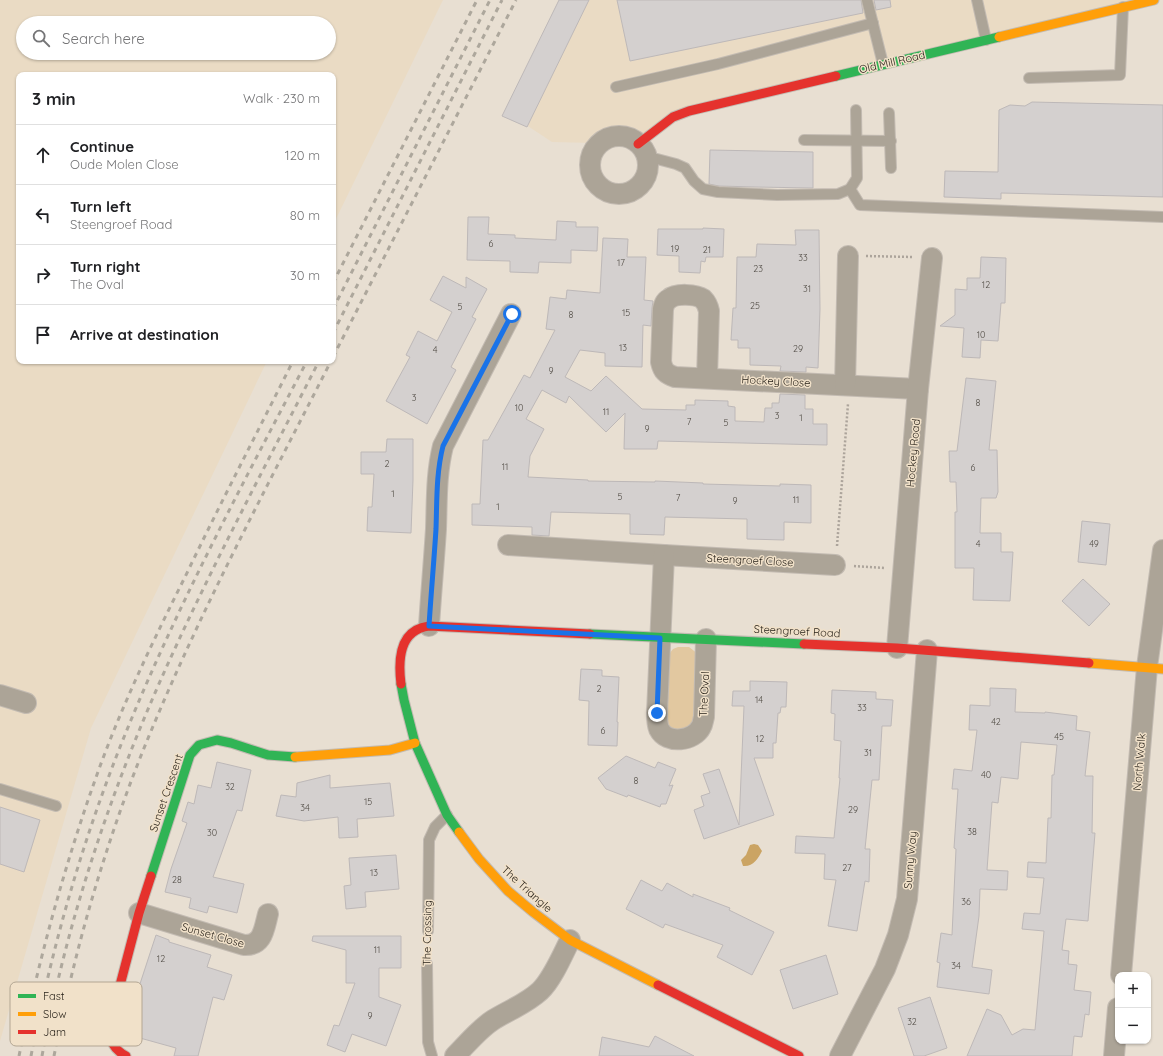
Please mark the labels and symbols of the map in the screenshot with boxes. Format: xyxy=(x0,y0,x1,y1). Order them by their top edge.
street label: Old Mill Road xyxy=(858,48,926,76)
house number: 6 xyxy=(489,238,494,249)
house number: 19 xyxy=(671,243,679,254)
house number: 21 xyxy=(703,244,711,255)
house number: 33 xyxy=(798,252,808,263)
house number: 17 xyxy=(617,257,625,268)
house number: 23 xyxy=(753,263,763,274)
house number: 12 xyxy=(982,279,990,290)
house number: 31 xyxy=(803,283,811,294)
house number: 25 xyxy=(750,300,760,311)
house number: 5 xyxy=(458,301,463,312)
route start xyxy=(503,305,521,323)
house number: 15 xyxy=(622,307,630,318)
house number: 8 xyxy=(569,309,574,320)
house number: 10 xyxy=(977,329,985,340)
house number: 13 xyxy=(619,342,627,353)
house number: 29 xyxy=(793,343,803,354)
house number: 4 xyxy=(433,344,438,355)
house number: 9 xyxy=(548,365,554,376)
street label: Hockey Close xyxy=(741,372,811,390)
house number: 3 xyxy=(412,392,417,403)
house number: 8 xyxy=(976,397,981,408)
house number: 10 xyxy=(515,402,523,413)
house number: 11 xyxy=(603,406,609,417)
house number: 3 xyxy=(775,410,780,421)
house number: 1 xyxy=(799,412,803,423)
house number: 7 xyxy=(687,416,692,427)
house number: 5 xyxy=(724,417,729,428)
street label: Hockey Road xyxy=(903,418,923,488)
house number: 9 xyxy=(644,423,650,434)
house number: 2 xyxy=(385,458,390,469)
house number: 11 xyxy=(502,461,508,472)
house number: 6 xyxy=(971,462,976,473)
house number: 1 xyxy=(391,488,395,499)
house number: 5 xyxy=(618,491,623,502)
house number: 7 xyxy=(676,492,681,503)
house number: 11 xyxy=(793,494,799,505)
house number: 9 xyxy=(732,495,738,506)
house number: 1 xyxy=(496,501,500,512)
house number: 4 xyxy=(976,538,981,549)
house number: 49 xyxy=(1089,538,1099,549)
street label: Steengroef Close xyxy=(706,551,794,569)
street label: Steengroef Road xyxy=(753,622,841,640)
street label: The Oval xyxy=(696,671,712,717)
house number: 2 xyxy=(597,683,602,694)
house number: 14 xyxy=(755,694,763,705)
house number: 33 xyxy=(857,702,867,713)
route end xyxy=(648,704,666,722)
house number: 42 xyxy=(991,716,1001,727)
house number: 6 xyxy=(601,725,606,736)
house number: 45 xyxy=(1054,731,1064,742)
house number: 12 xyxy=(756,733,764,744)
street label: North Walk xyxy=(1130,733,1148,791)
house number: 31 xyxy=(864,747,872,758)
street label: Sunset Crescent xyxy=(146,752,186,834)
house number: 40 xyxy=(981,769,991,780)
house number: 8 xyxy=(634,775,639,786)
house number: 32 xyxy=(225,781,235,792)
house number: 15 xyxy=(364,796,372,807)
house number: 34 xyxy=(300,802,310,813)
house number: 29 xyxy=(848,804,858,815)
house number: 38 xyxy=(967,826,977,837)
house number: 30 xyxy=(207,827,217,838)
street label: Sunny Way xyxy=(901,831,919,889)
house number: 27 xyxy=(842,862,852,873)
street label: The Triangle xyxy=(499,863,555,915)
house number: 13 xyxy=(370,867,378,878)
house number: 28 xyxy=(172,874,182,885)
house number: 36 xyxy=(961,896,971,907)
street label: The Crossing xyxy=(419,900,435,966)
street label: Sunset Close xyxy=(180,919,246,951)
house number: 11 xyxy=(374,944,380,955)
house number: 12 xyxy=(157,953,165,964)
house number: 34 xyxy=(951,960,961,971)
legend xyxy=(10,982,142,1046)
text: Fast xyxy=(43,989,65,1003)
text: Slow xyxy=(43,1007,67,1021)
house number: 9 xyxy=(367,1010,373,1021)
house number: 32 xyxy=(907,1016,917,1027)
text: Jam xyxy=(43,1025,66,1039)

